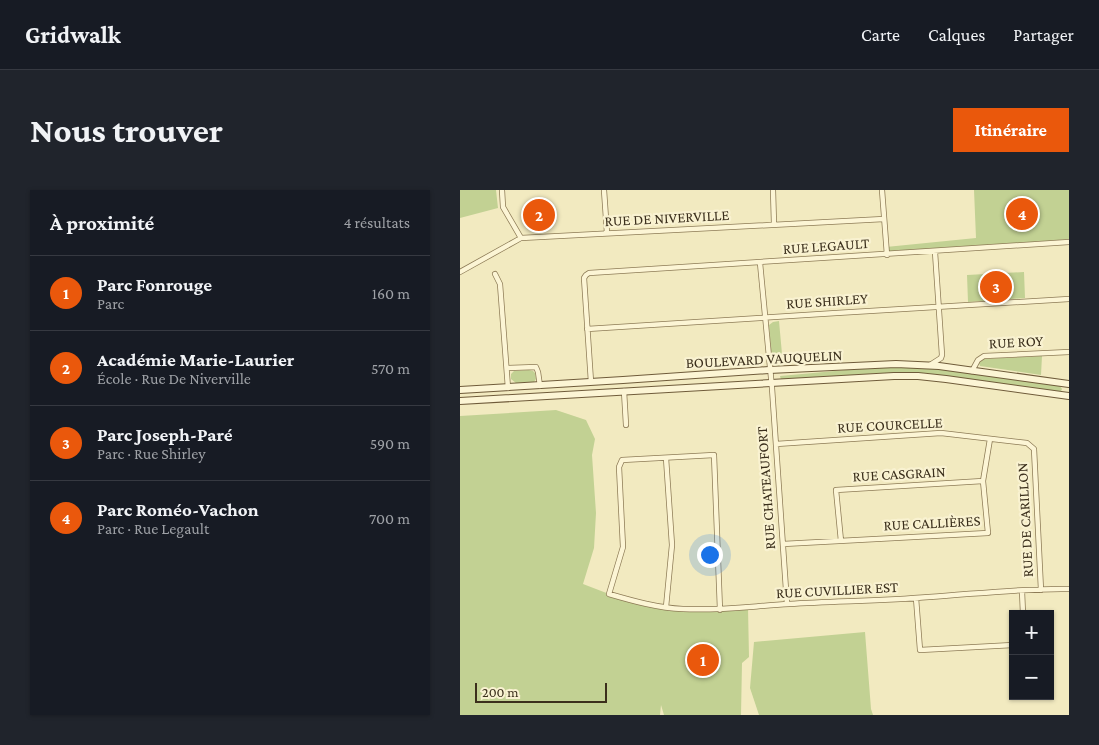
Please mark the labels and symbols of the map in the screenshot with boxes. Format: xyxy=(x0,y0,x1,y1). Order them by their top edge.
pin: 4 xyxy=(1006,195,1038,233)
pin: 2 xyxy=(523,196,555,234)
street label: RUE DE NIVERVILLE xyxy=(604,207,730,229)
street label: RUE LEGAULT xyxy=(782,235,870,257)
pin: 3 xyxy=(980,268,1012,306)
street label: RUE SHIRLEY xyxy=(786,290,868,312)
street label: RUE ROY xyxy=(988,333,1044,351)
street label: BOULEVARD VAUQUELIN xyxy=(685,347,843,371)
street label: RUE COURCELLE xyxy=(837,414,943,436)
street label: RUE CHATEAUFORT xyxy=(754,426,778,550)
street label: RUE DE CARILLON xyxy=(1014,462,1036,578)
street label: RUE CASGRAIN xyxy=(852,464,946,484)
street label: RUE CALLIÈRES xyxy=(883,512,981,534)
your location xyxy=(697,542,723,568)
street label: RUE CUVILLIER EST xyxy=(775,579,899,601)
pin: 1 xyxy=(687,641,719,679)
scale bar xyxy=(475,680,608,703)

